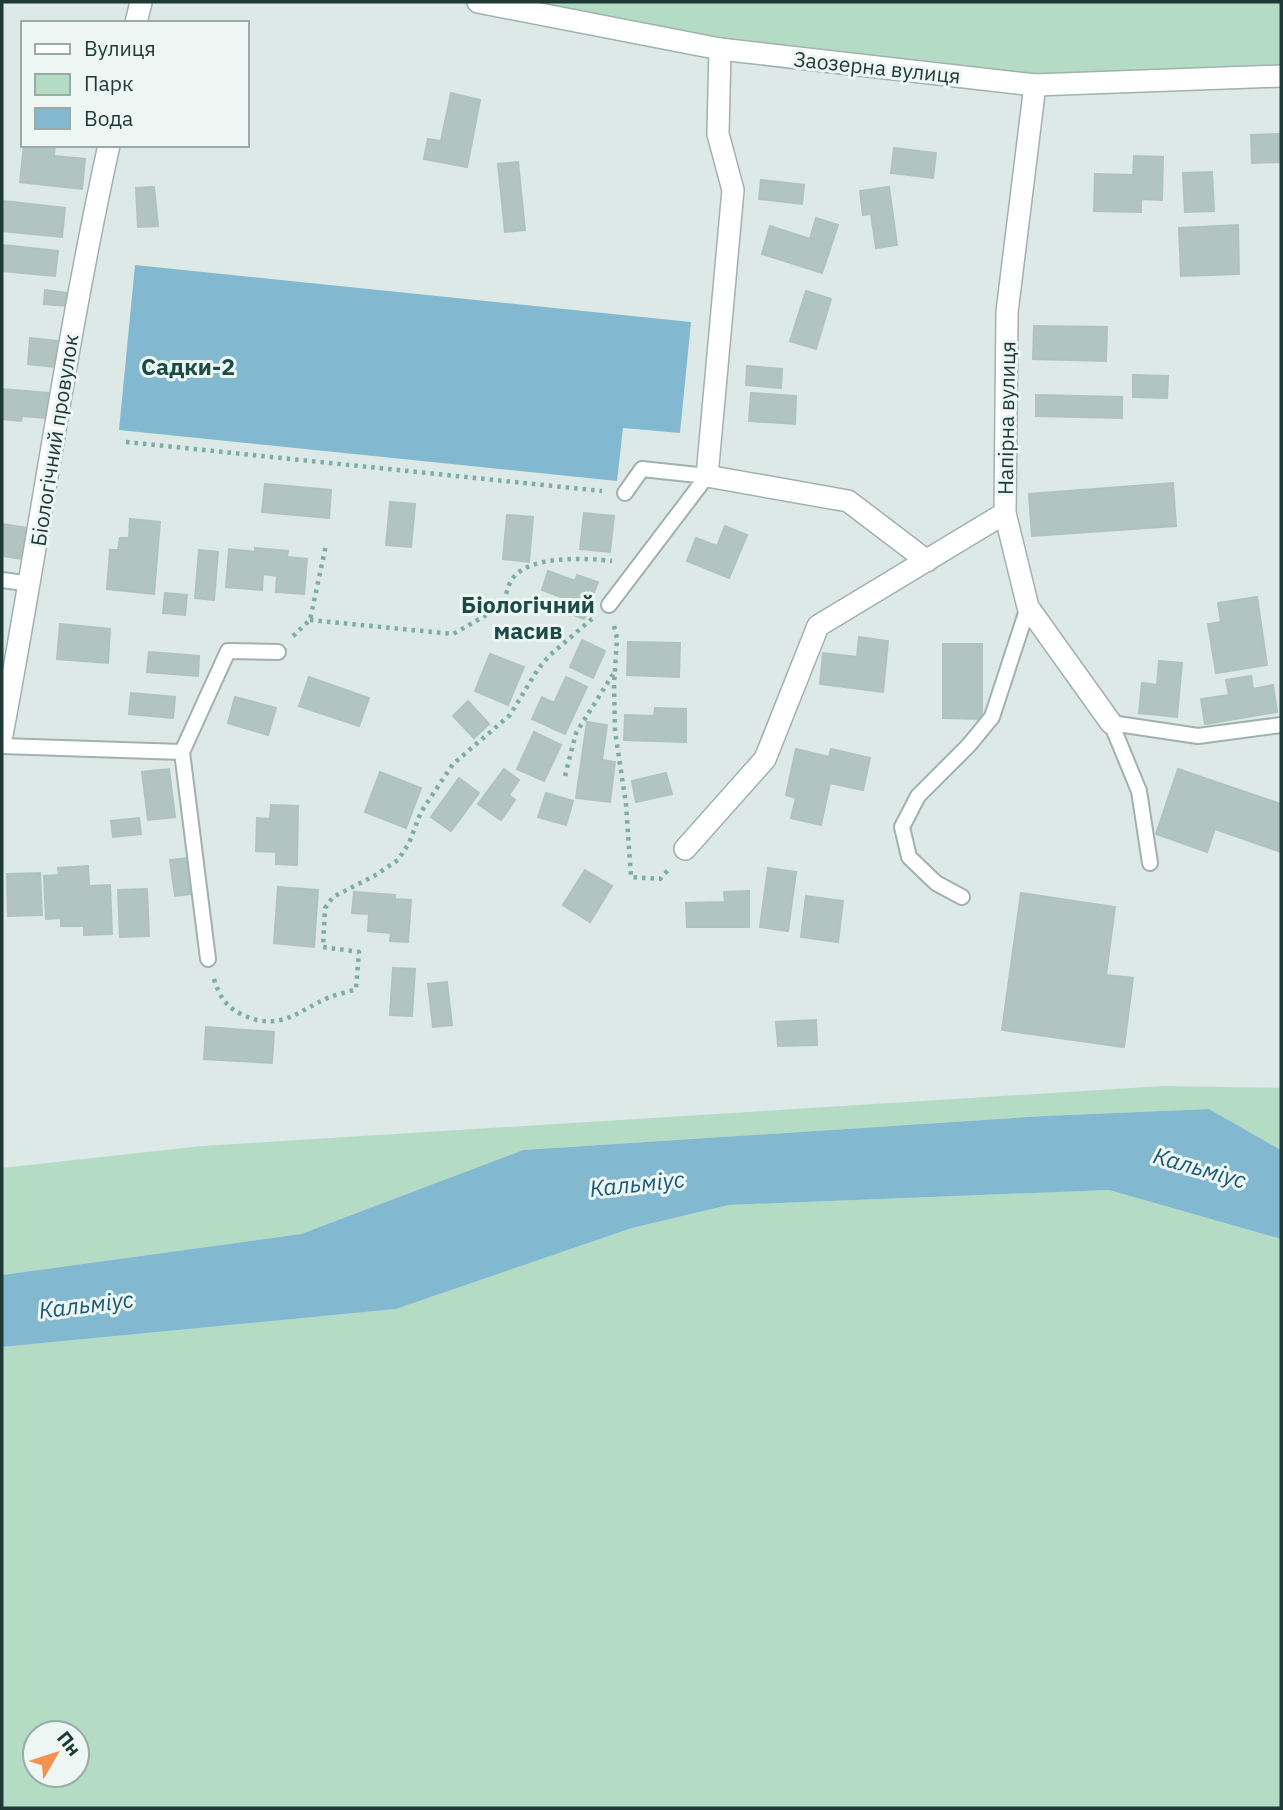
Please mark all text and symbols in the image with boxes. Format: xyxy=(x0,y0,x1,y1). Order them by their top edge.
legend xyxy=(21,21,248,147)
text: Вулиця xyxy=(84,34,156,62)
street label: Заозерна вулиця xyxy=(792,44,962,90)
text: Парк xyxy=(84,69,134,97)
text: Вода xyxy=(84,104,133,132)
street label: Біологічний провулок xyxy=(23,332,85,548)
street label: Напірна вулиця xyxy=(991,341,1021,495)
district label: Садки-2 xyxy=(141,351,235,381)
district label: Біологічний масив xyxy=(461,589,595,645)
water label: Кальміус xyxy=(1150,1139,1250,1195)
water label: Кальміус xyxy=(588,1163,686,1203)
water label: Кальміус xyxy=(37,1283,135,1325)
north arrow xyxy=(21,1719,91,1789)
text: Пн xyxy=(52,1726,86,1761)

